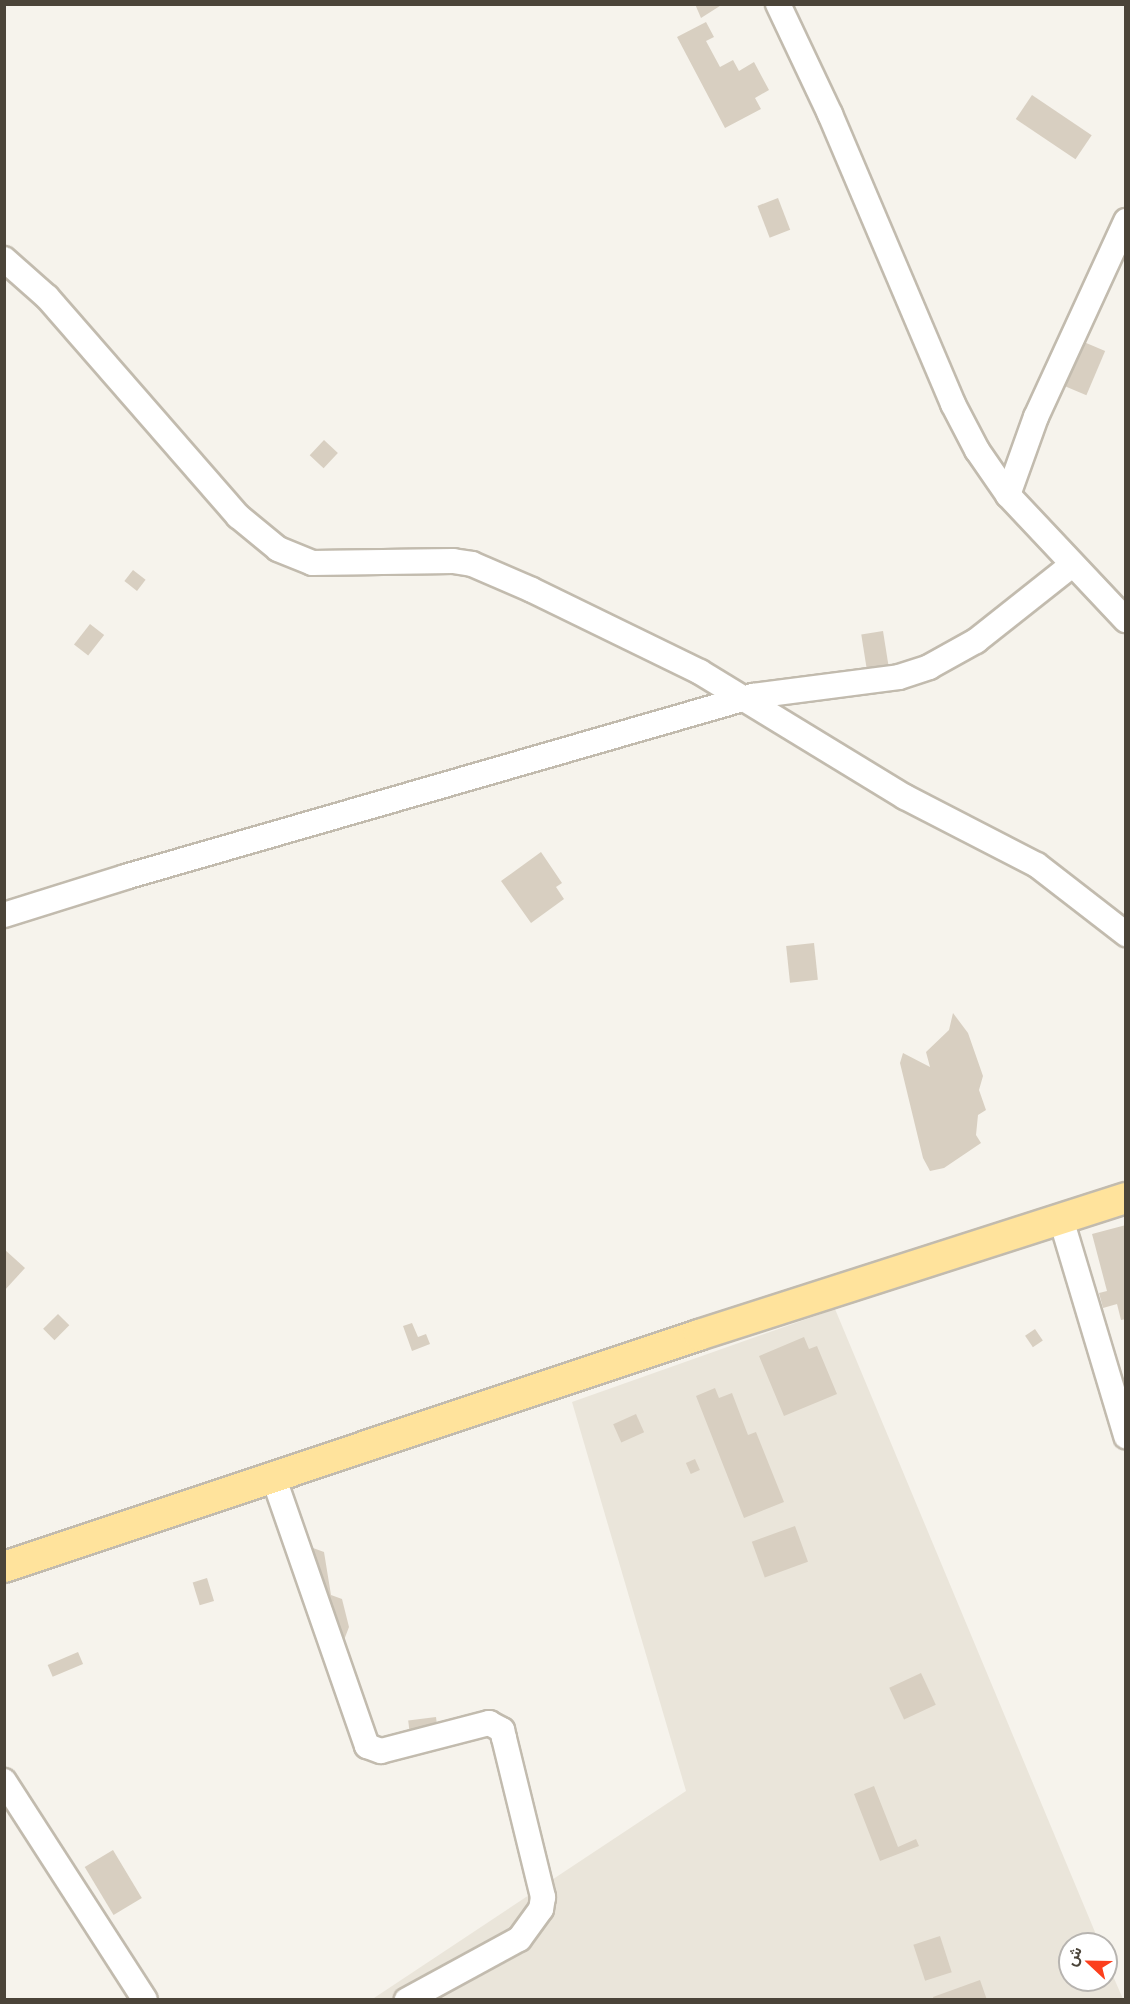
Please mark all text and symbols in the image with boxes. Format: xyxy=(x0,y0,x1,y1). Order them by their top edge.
north arrow xyxy=(1058,1932,1118,1992)
text: ش xyxy=(1060,1943,1085,1968)

